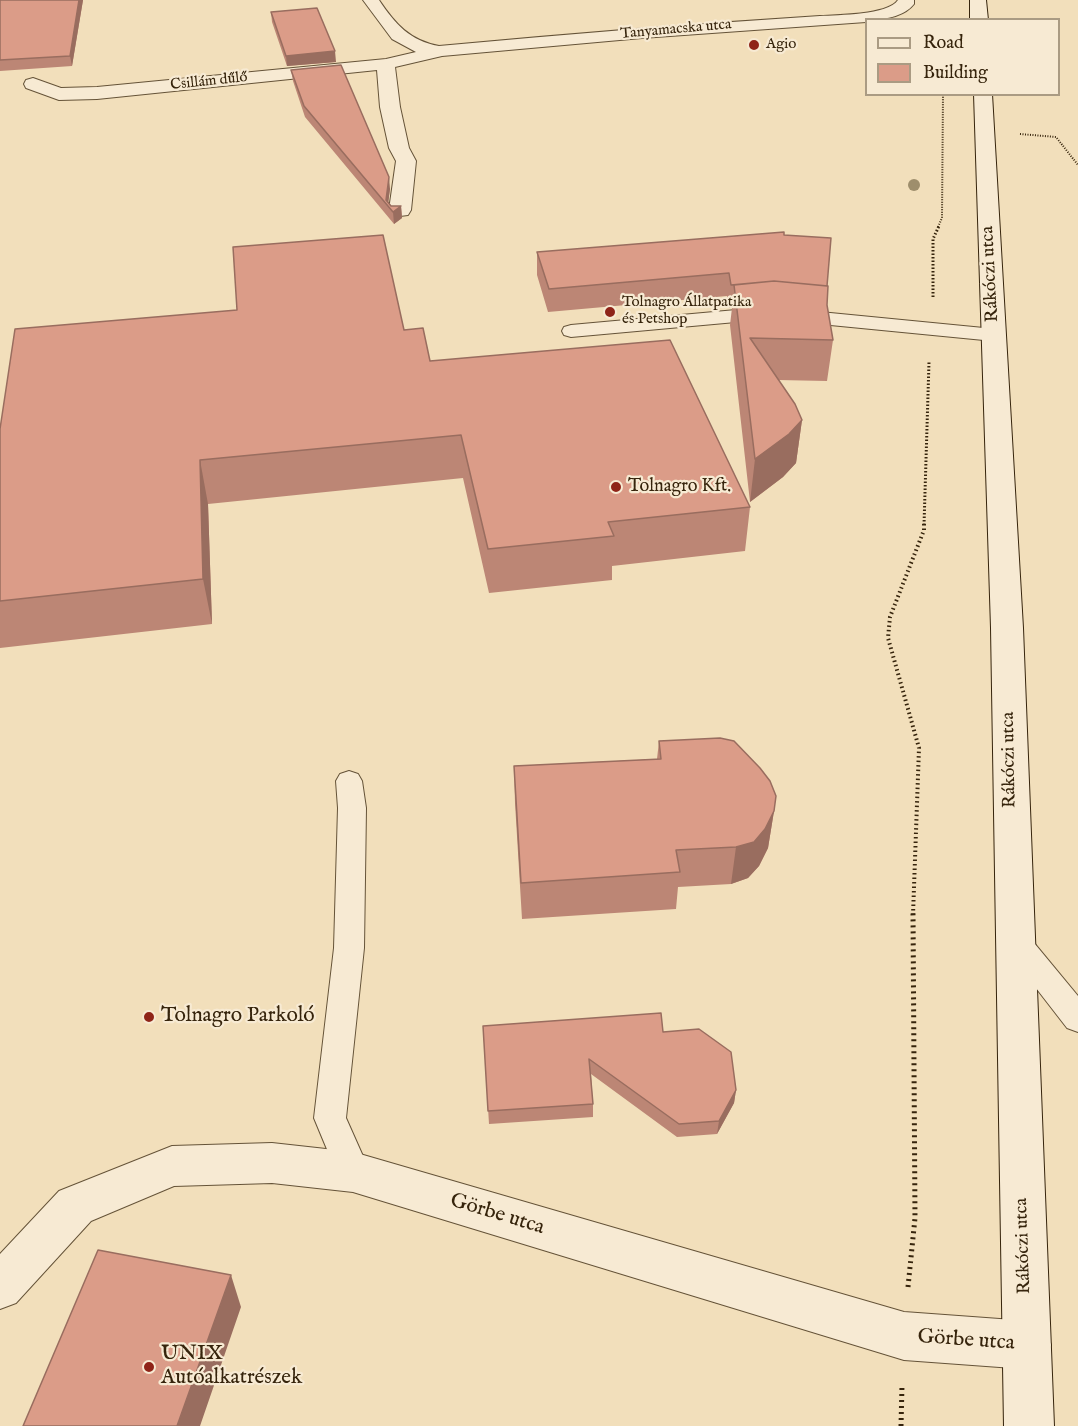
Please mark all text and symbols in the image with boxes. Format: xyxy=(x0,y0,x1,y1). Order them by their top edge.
street label: Tanyamacska utca xyxy=(620,16,732,44)
legend xyxy=(865,18,1060,96)
text: Road xyxy=(923,32,964,55)
place label: Agio xyxy=(766,36,796,54)
marker: Agio xyxy=(747,38,761,52)
text: Building xyxy=(923,62,988,85)
street label: Csillám dűlő xyxy=(170,69,248,95)
street label: Rákóczi utca xyxy=(978,225,1004,323)
place label: Tolnagro Állatpatika és Petshop xyxy=(622,294,751,329)
marker: Tolnagro Állatpatika és Petshop xyxy=(603,305,617,319)
place label: Tolnagro Kft. xyxy=(628,476,731,498)
marker: Tolnagro Kft. xyxy=(609,480,623,494)
street label: Rákóczi utca xyxy=(998,712,1022,808)
place label: Tolnagro Parkoló xyxy=(161,1004,315,1030)
marker: Tolnagro Parkoló xyxy=(142,1010,156,1024)
street label: Görbe utca xyxy=(447,1189,547,1241)
street label: Rákóczi utca xyxy=(1012,1197,1036,1295)
street label: Görbe utca xyxy=(917,1325,1015,1357)
place label: UNIX Autóalkatrészek xyxy=(161,1342,302,1392)
marker: UNIX Autóalkatrészek xyxy=(142,1360,156,1374)

